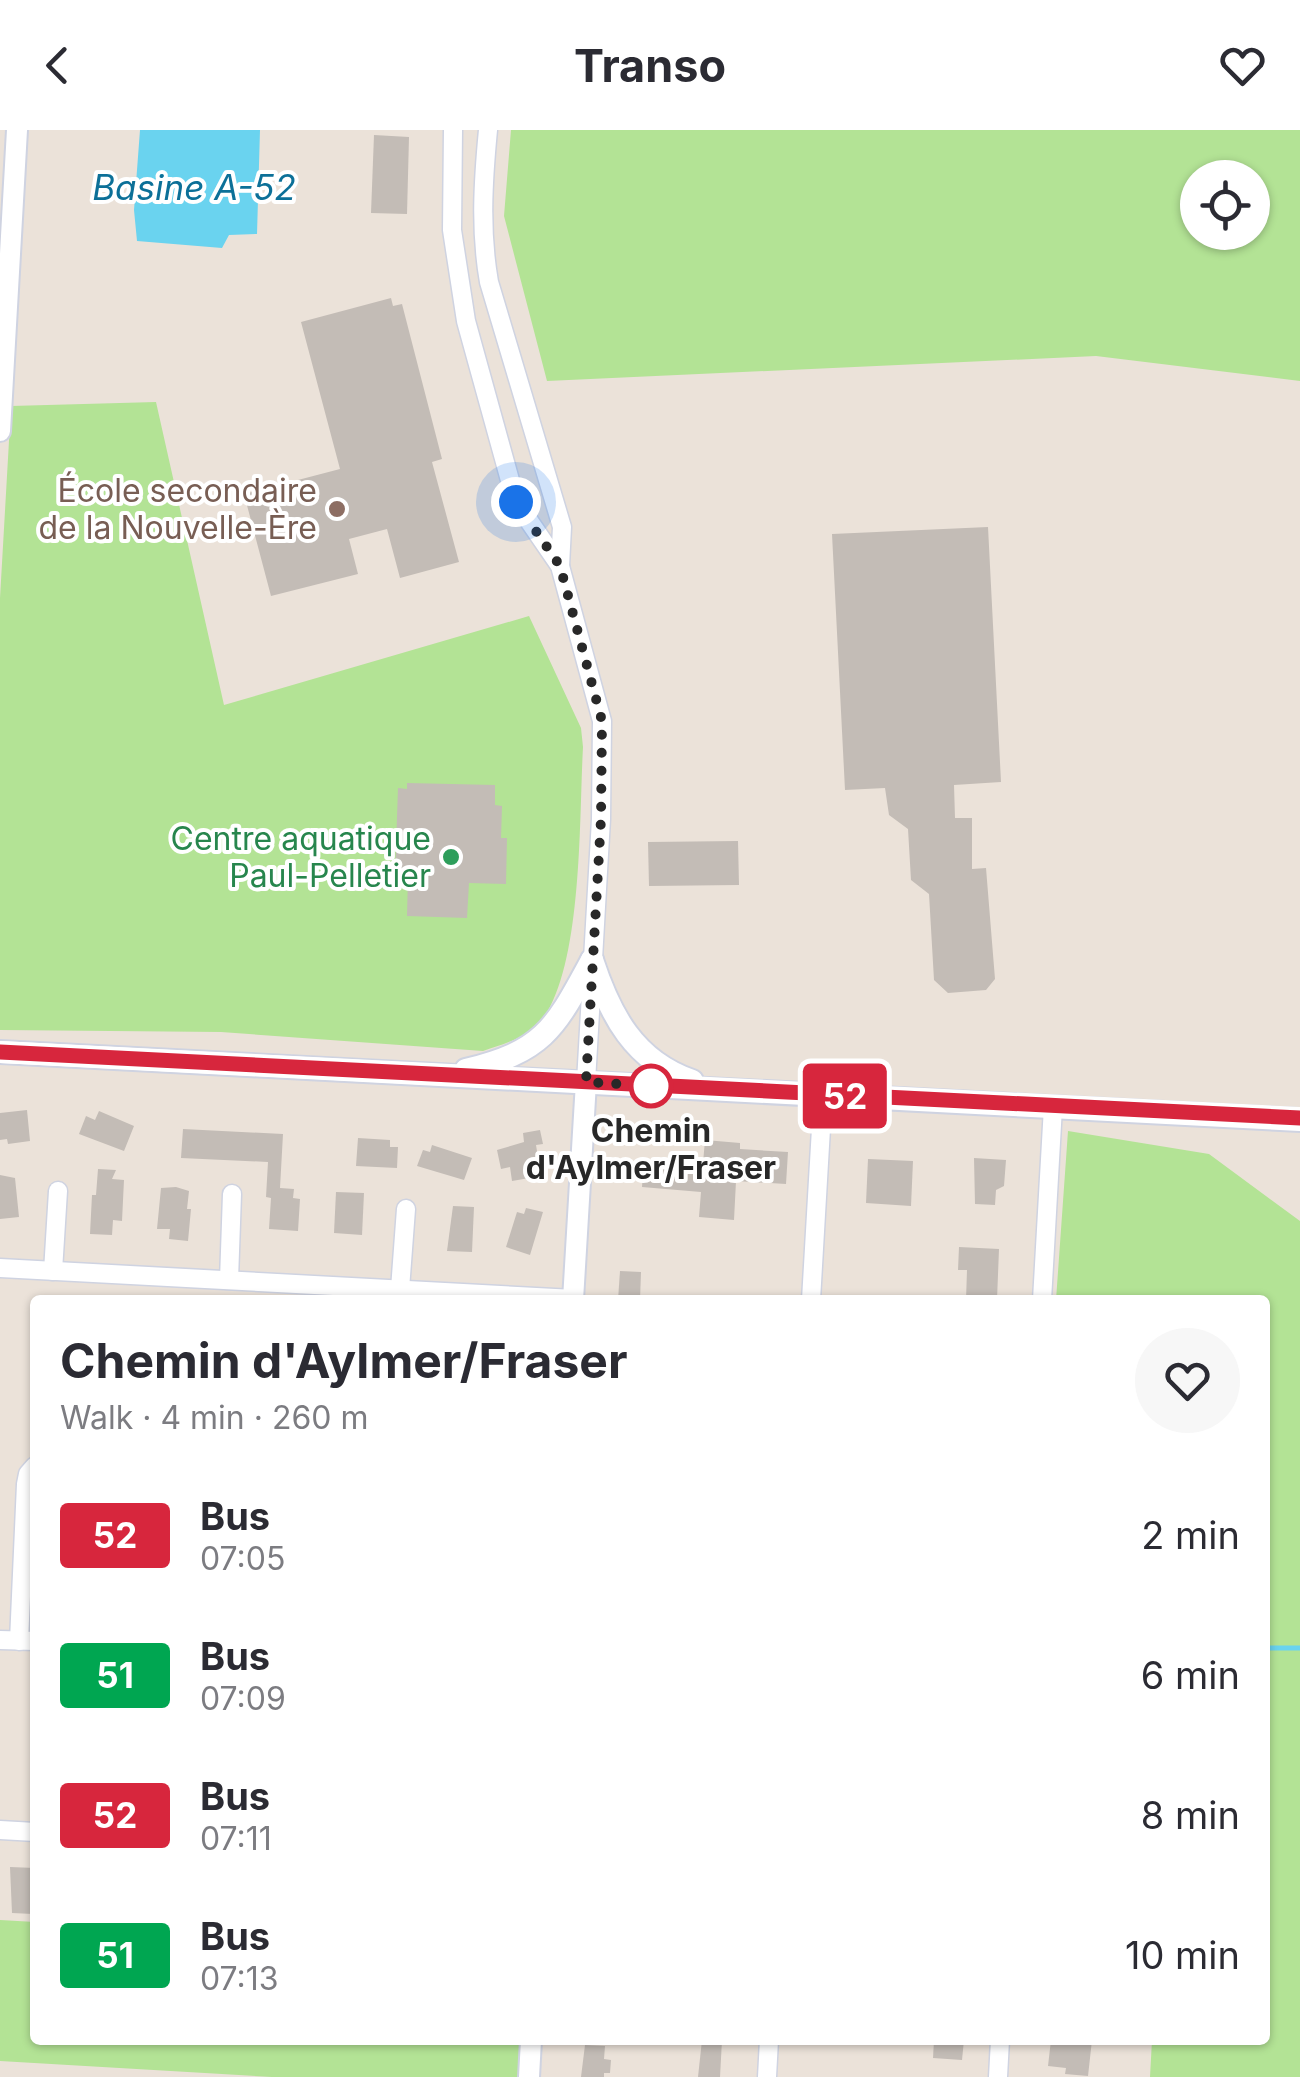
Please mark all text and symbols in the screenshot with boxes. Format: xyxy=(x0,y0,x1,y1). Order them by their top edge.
icon: back xyxy=(30,38,85,93)
text: Transo xyxy=(574,38,726,93)
icon: heart xyxy=(1215,38,1270,93)
map controls xyxy=(1180,160,1270,250)
button: locate xyxy=(1180,160,1270,250)
water label: Basine A-52 xyxy=(92,166,296,208)
place label: École secondaire de la Nouvelle-Ère xyxy=(39,471,317,547)
your location xyxy=(491,477,541,527)
marker: École secondaire de la Nouvelle-Ère xyxy=(326,498,348,520)
place label: Centre aquatique Paul-Pelletier xyxy=(171,819,431,895)
marker: Centre aquatique Paul-Pelletier xyxy=(440,846,462,868)
line badge: 52 xyxy=(800,1064,890,1128)
marker: Chemin d'Aylmer/Fraser xyxy=(630,1065,672,1107)
text: 52 xyxy=(823,1075,867,1117)
place label: Chemin d'Aylmer/Fraser xyxy=(526,1111,776,1187)
button: heart xyxy=(1135,1328,1240,1433)
text: Chemin d'Aylmer/Fraser xyxy=(60,1331,628,1390)
text: Walk · 4 min · 260 m xyxy=(60,1398,369,1437)
text: Bus xyxy=(200,1493,270,1539)
text: 2 min xyxy=(1141,1512,1240,1558)
text: 52 xyxy=(93,1514,137,1556)
text: 07:05 xyxy=(200,1539,285,1578)
text: Bus xyxy=(200,1633,270,1679)
text: 6 min xyxy=(1141,1652,1240,1698)
text: 51 xyxy=(96,1654,134,1696)
text: 07:09 xyxy=(200,1679,286,1718)
text: Bus xyxy=(200,1773,270,1819)
text: 8 min xyxy=(1141,1792,1240,1838)
text: 52 xyxy=(93,1794,137,1836)
text: 07:11 xyxy=(200,1819,272,1858)
text: Bus xyxy=(200,1913,270,1959)
text: 10 min xyxy=(1125,1932,1240,1978)
text: 51 xyxy=(96,1934,134,1976)
text: 07:13 xyxy=(200,1959,279,1998)

